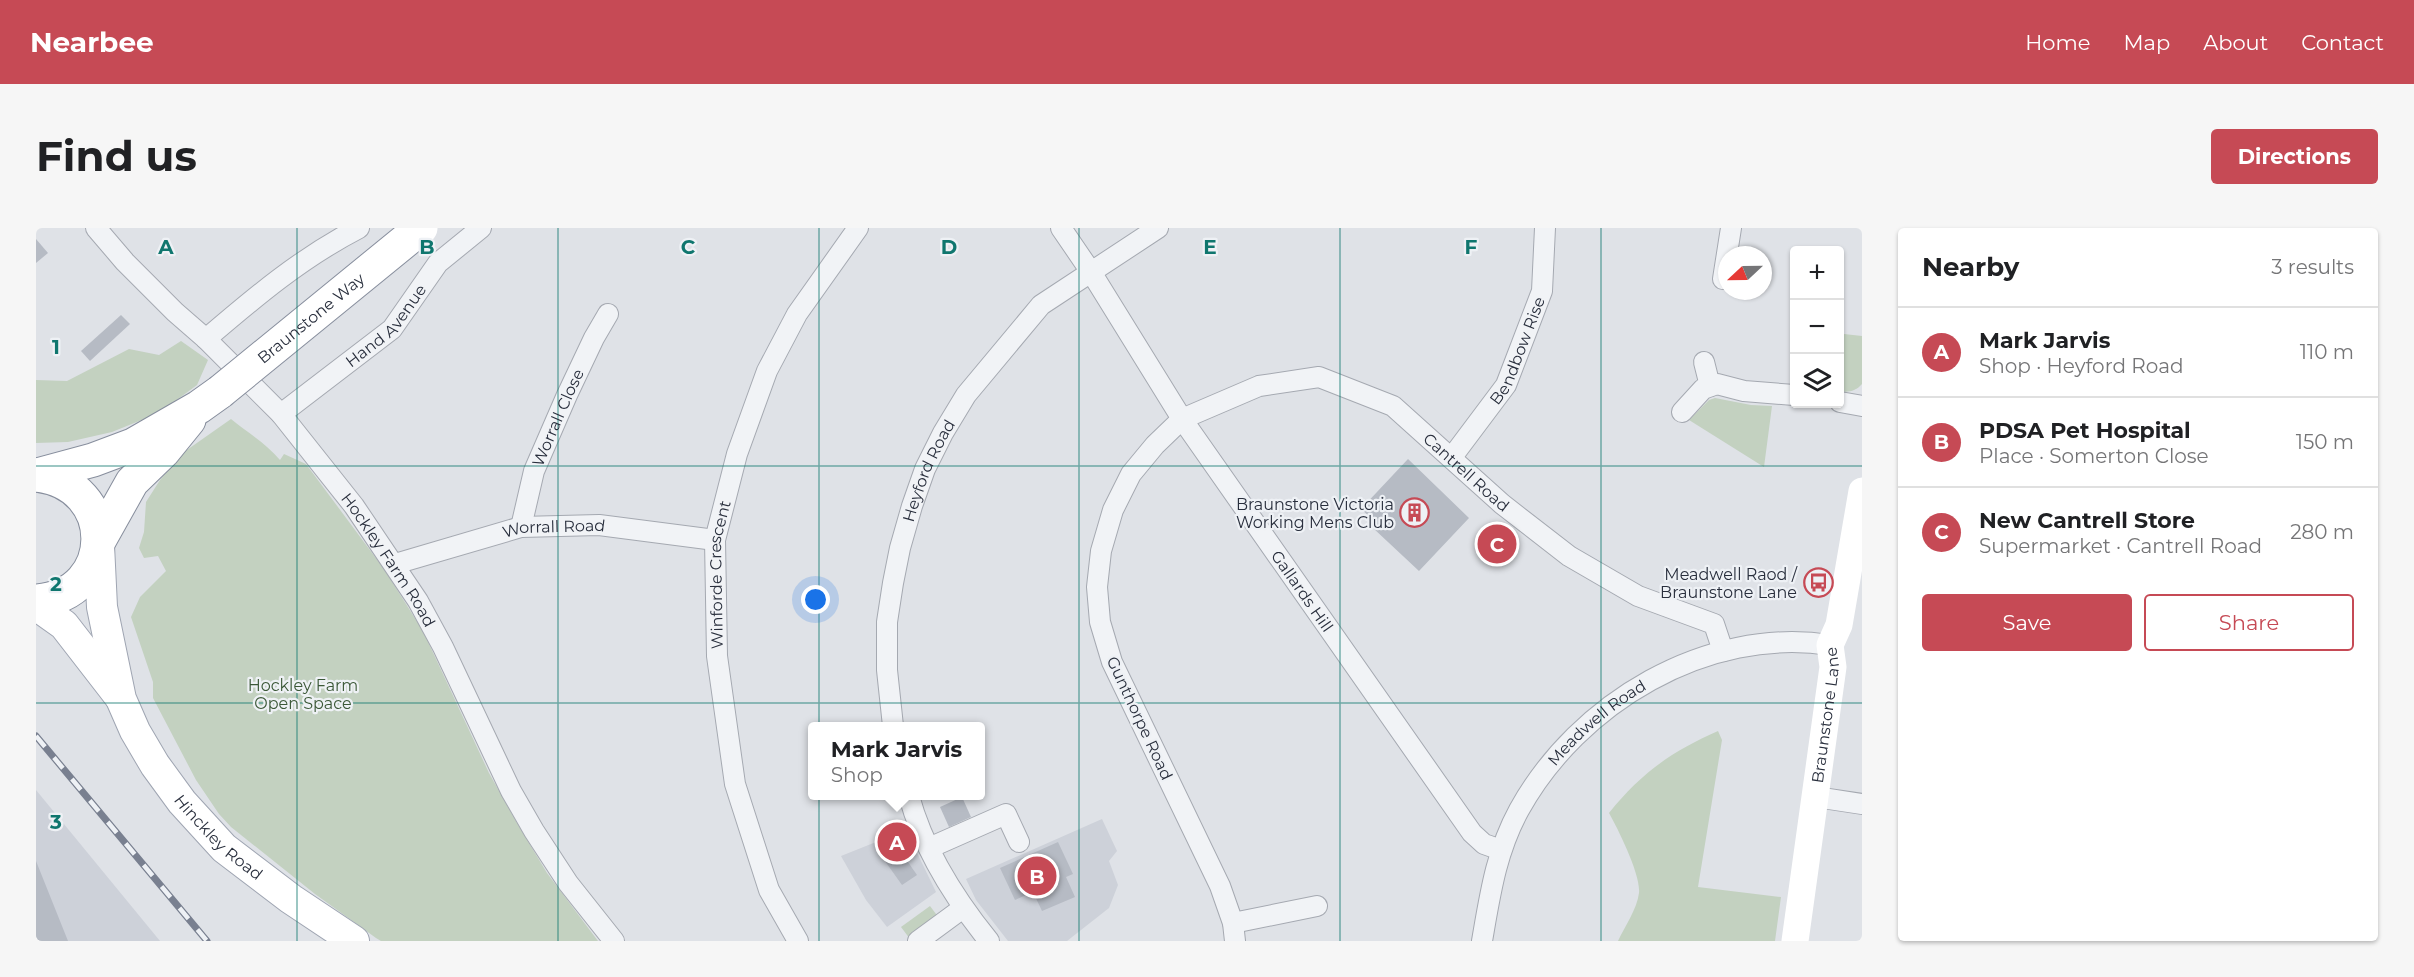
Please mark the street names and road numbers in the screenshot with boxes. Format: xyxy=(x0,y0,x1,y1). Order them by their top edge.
street label: Braunstone Way xyxy=(254,269,369,368)
street label: Hand Avenue xyxy=(342,281,430,371)
street label: Bendbow Rise xyxy=(1486,294,1549,409)
street label: Worrall Close xyxy=(528,366,588,469)
street label: Heyford Road xyxy=(899,416,959,524)
street label: Cantrell Road xyxy=(1419,429,1513,516)
street label: Hockley Farm Road xyxy=(337,489,439,630)
street label: Winforde Crescent xyxy=(706,498,735,649)
street label: Worrall Road xyxy=(500,515,606,542)
street label: Gallards Hill xyxy=(1267,547,1337,636)
street label: Braunstone Lane xyxy=(1808,646,1843,784)
street label: Gunthorpe Road xyxy=(1103,653,1176,783)
street label: Meadwell Road xyxy=(1544,676,1649,770)
street label: Hinckley Road xyxy=(170,791,266,884)

